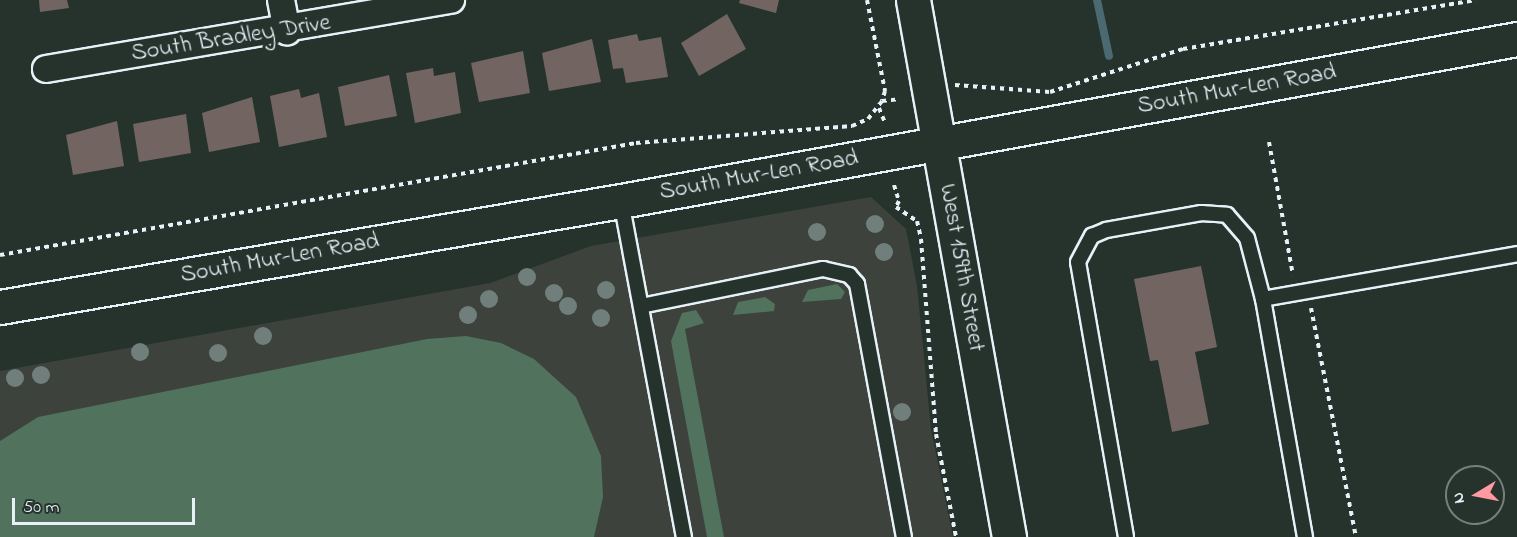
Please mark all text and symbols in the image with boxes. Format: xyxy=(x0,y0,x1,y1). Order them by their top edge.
street label: South Bradley Drive xyxy=(129,9,333,69)
street label: South Mur-Len Road xyxy=(1135,58,1339,122)
street label: South Mur-Len Road xyxy=(657,144,861,208)
street label: West 159th Street xyxy=(932,182,990,354)
street label: South Mur-Len Road xyxy=(178,227,382,291)
north arrow xyxy=(1445,465,1505,525)
scale bar xyxy=(15,486,198,524)
text: N xyxy=(1446,490,1472,505)
text: 50 m xyxy=(23,495,60,521)

